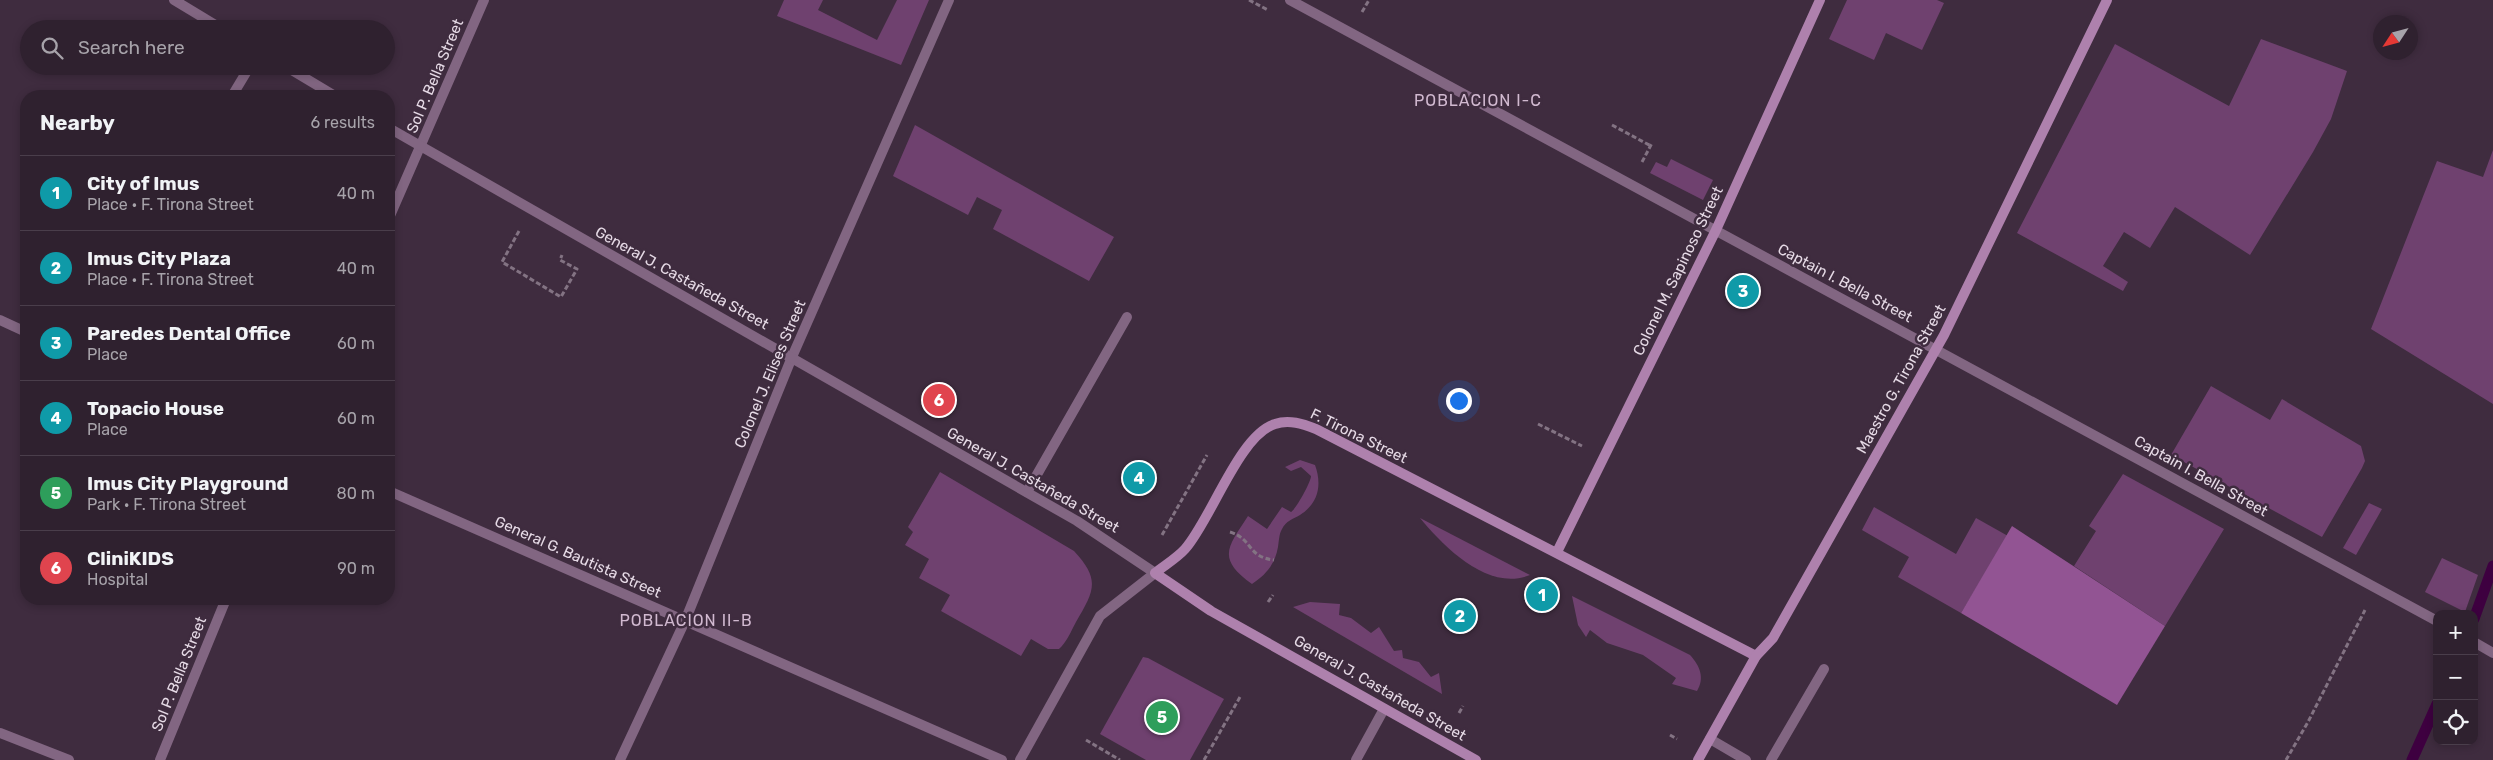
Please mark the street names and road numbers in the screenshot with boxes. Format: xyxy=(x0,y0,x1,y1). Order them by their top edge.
street label: Sol P. Bella Street xyxy=(403,16,467,136)
street label: Colonel M. Sapinoso Street xyxy=(1629,183,1727,359)
street label: General J. Castañeda Street xyxy=(592,223,772,333)
street label: Captain I. Bella Street xyxy=(1774,240,1916,326)
street label: Colonel J. Elises Street xyxy=(731,297,809,451)
street label: Maestro G. Tirona Street xyxy=(1852,301,1950,457)
street label: F. Tirona Street xyxy=(1308,405,1411,467)
street label: General J. Castañeda Street xyxy=(944,423,1122,537)
street label: Captain I. Bella Street xyxy=(2131,432,2271,520)
street label: General G. Bautista Street xyxy=(492,512,664,602)
street label: Sol P. Bella Street xyxy=(148,614,210,734)
street label: General J. Castañeda Street xyxy=(1291,631,1469,745)

